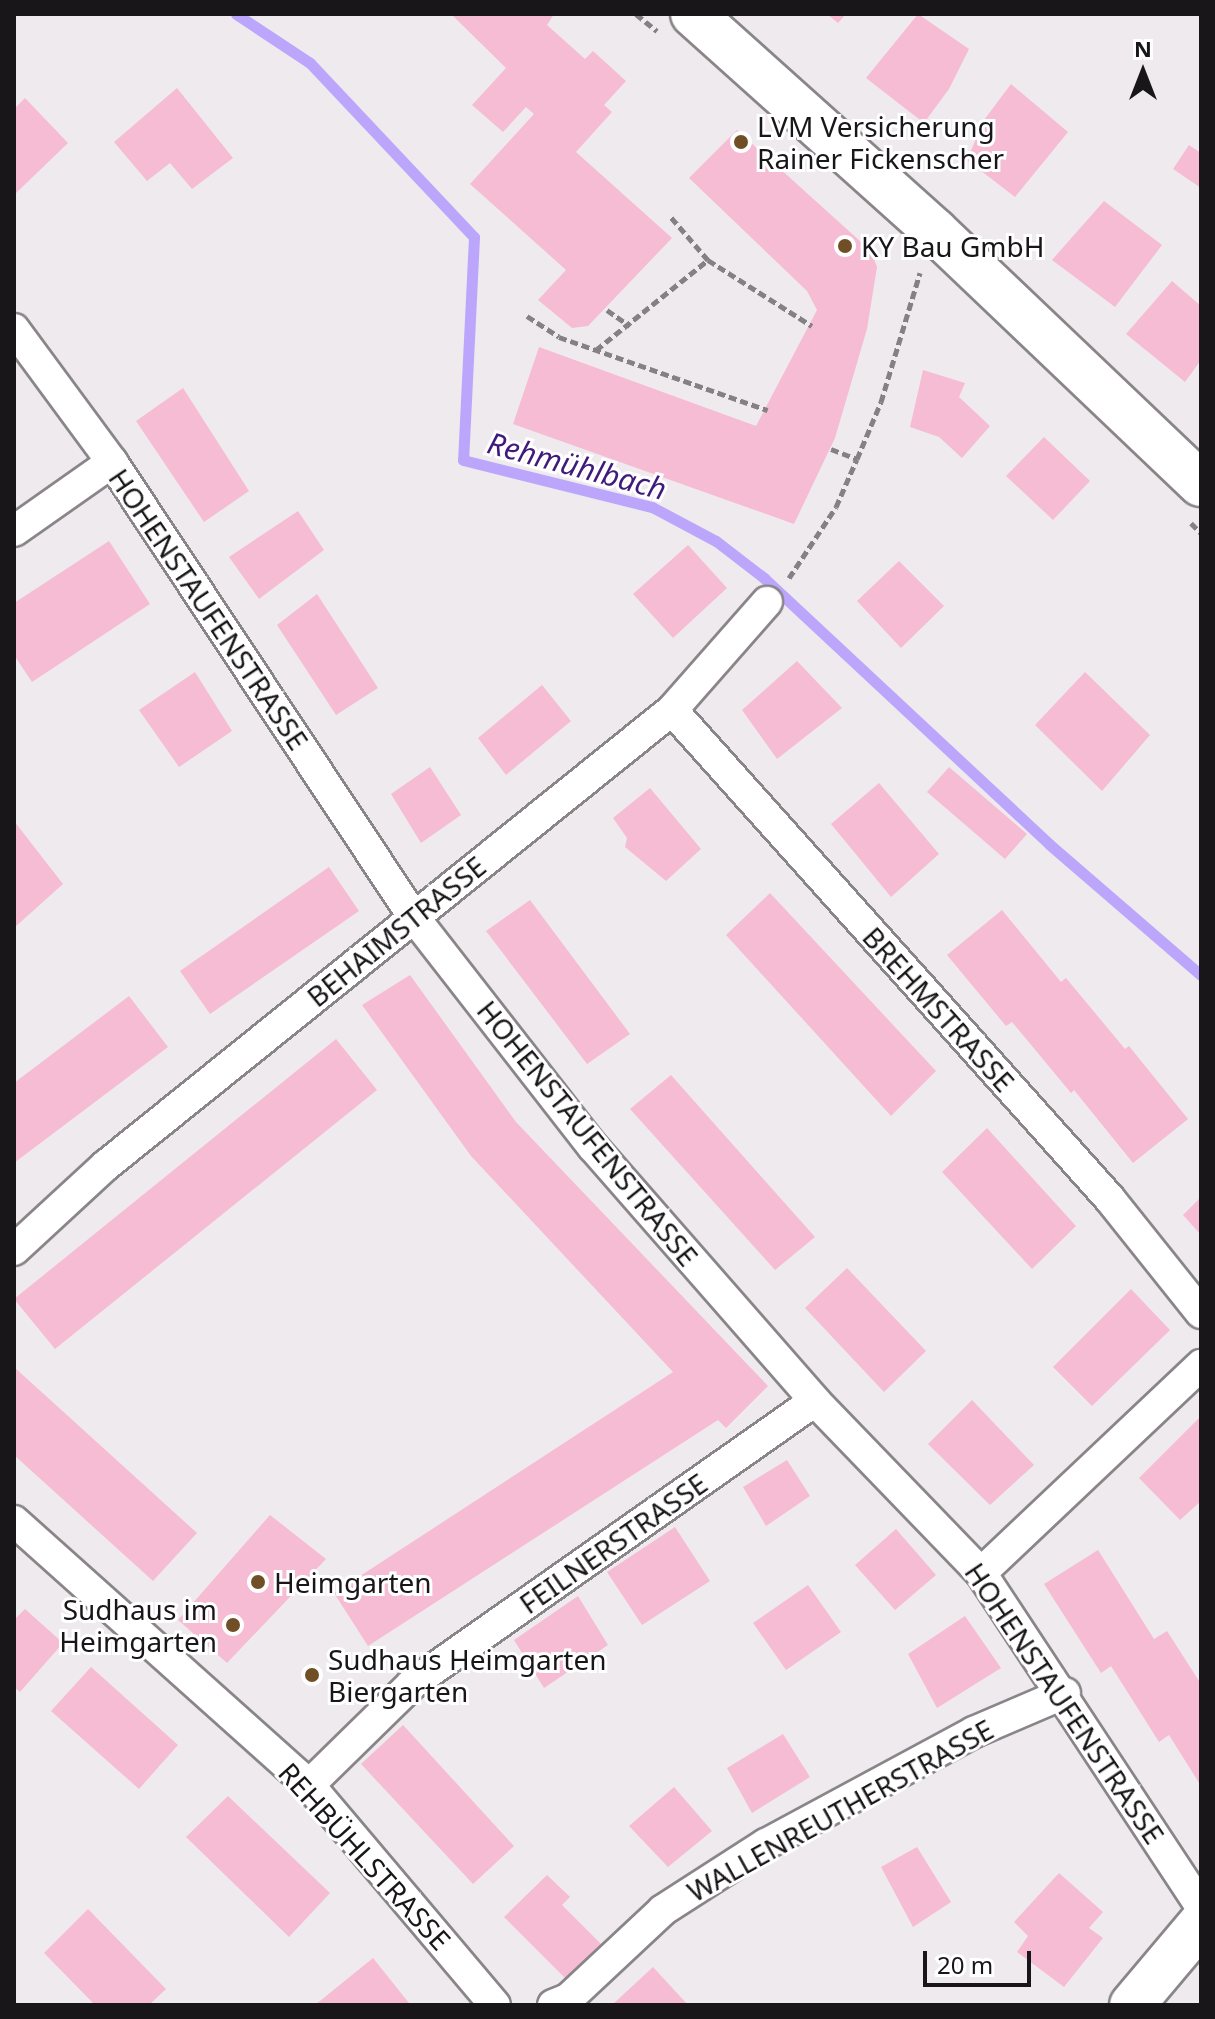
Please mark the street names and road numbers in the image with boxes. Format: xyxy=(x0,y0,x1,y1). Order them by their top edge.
street label: HOHENSTAUFENSTRASSE xyxy=(102,462,316,756)
street label: BEHAIMSTRASSE xyxy=(300,849,492,1013)
street label: BREHMSTRASSE xyxy=(856,920,1022,1098)
street label: HOHENSTAUFENSTRASSE xyxy=(471,994,705,1272)
street label: FEILNERSTRASSE xyxy=(513,1466,713,1620)
street label: HOHENSTAUFENSTRASSE xyxy=(958,1556,1172,1850)
street label: WALLENREUTHERSTRASSE xyxy=(681,1712,999,1908)
street label: REHBÜHLSTRASSE xyxy=(272,1755,458,1957)

